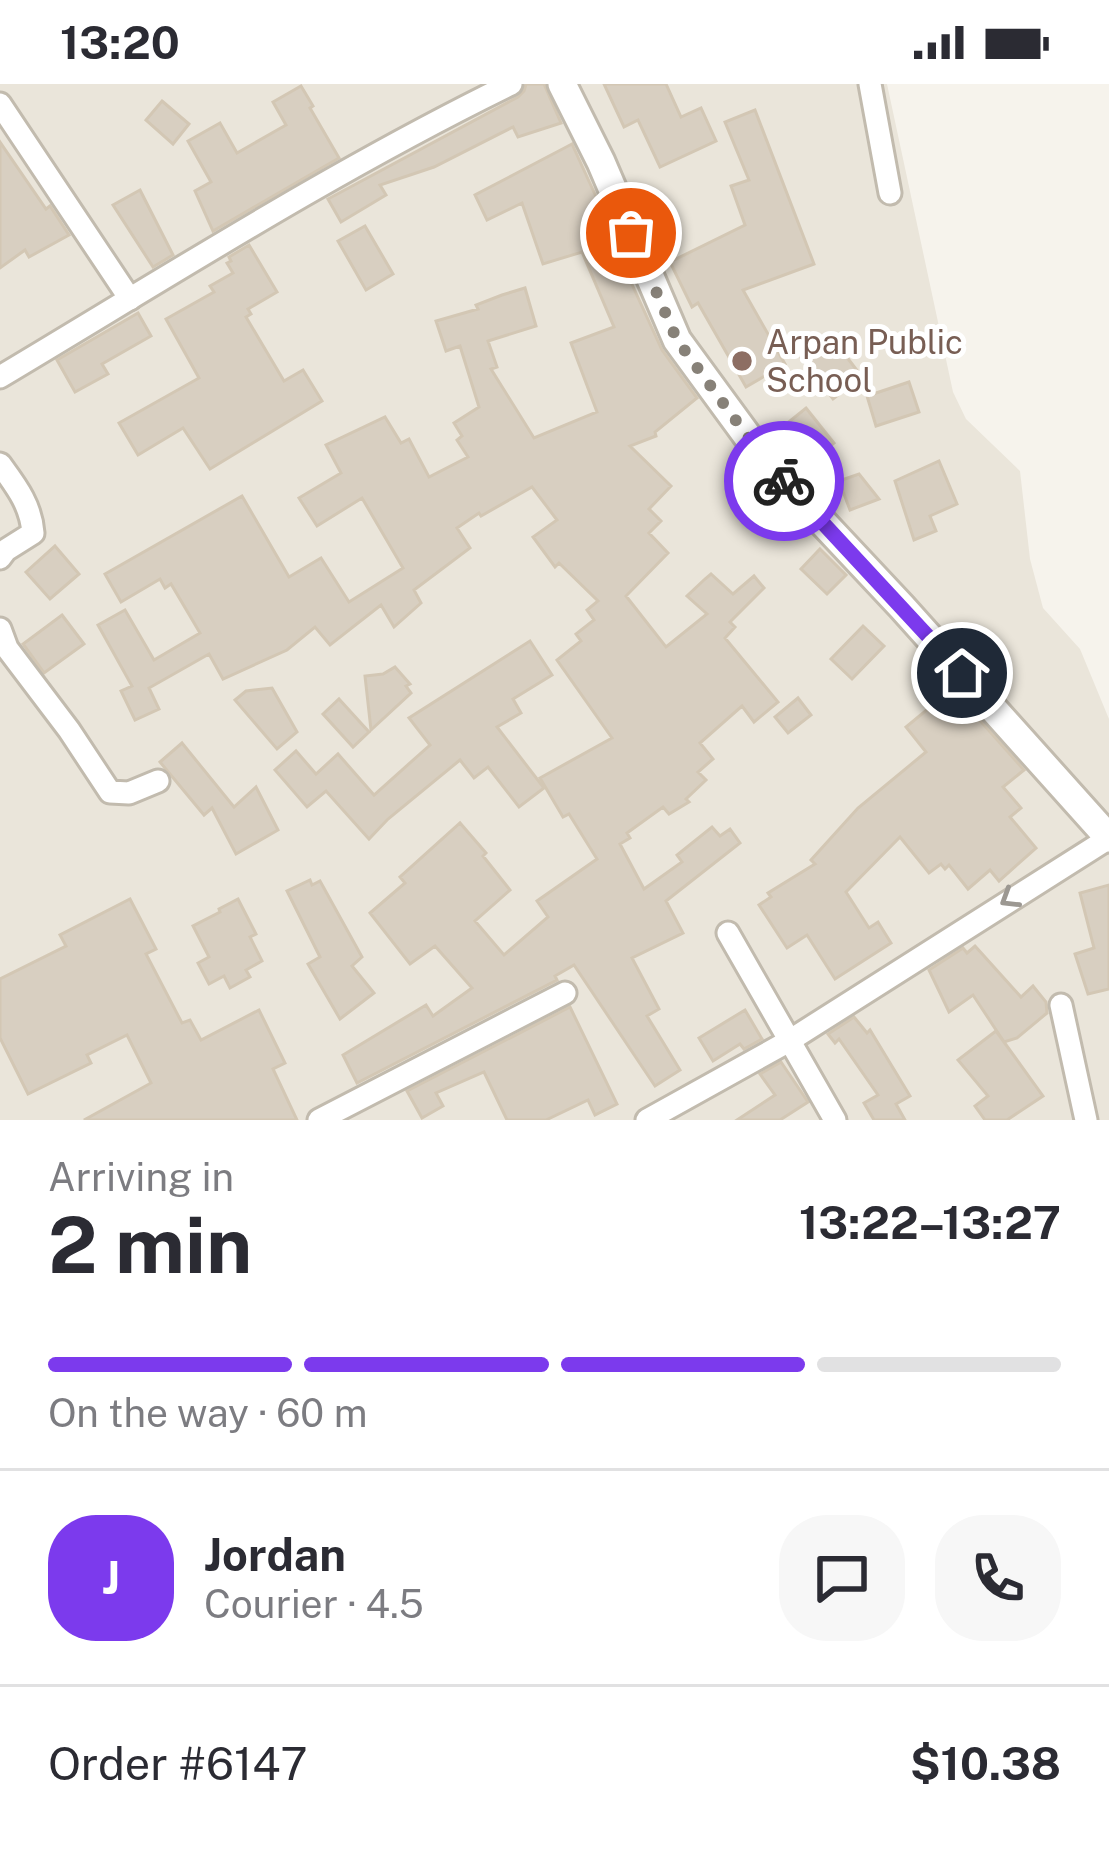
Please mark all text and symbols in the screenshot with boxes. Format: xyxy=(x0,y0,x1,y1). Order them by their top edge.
text: 13:20 xyxy=(60,16,180,69)
pin xyxy=(580,182,682,284)
icon: bag xyxy=(598,200,664,266)
place label: Arpan Public School xyxy=(766,323,963,399)
marker: Arpan Public School xyxy=(729,348,755,374)
courier xyxy=(724,421,844,541)
icon: bike xyxy=(751,448,817,514)
pin xyxy=(911,622,1013,724)
icon: home xyxy=(929,640,995,706)
one-way arrow xyxy=(1000,885,1022,908)
text: Arriving in xyxy=(48,1154,234,1200)
text: 13:22–13:27 xyxy=(799,1196,1061,1249)
text: 2 min xyxy=(48,1199,252,1291)
text: On the way · 60 m xyxy=(48,1390,367,1436)
button: chat xyxy=(779,1515,905,1641)
button: phone xyxy=(935,1515,1061,1641)
text: Jordan xyxy=(204,1528,346,1581)
text: J xyxy=(102,1551,120,1604)
text: Courier · 4.5 xyxy=(204,1581,424,1627)
text: Order #6147 xyxy=(48,1737,308,1790)
text: $10.38 xyxy=(910,1737,1061,1790)

